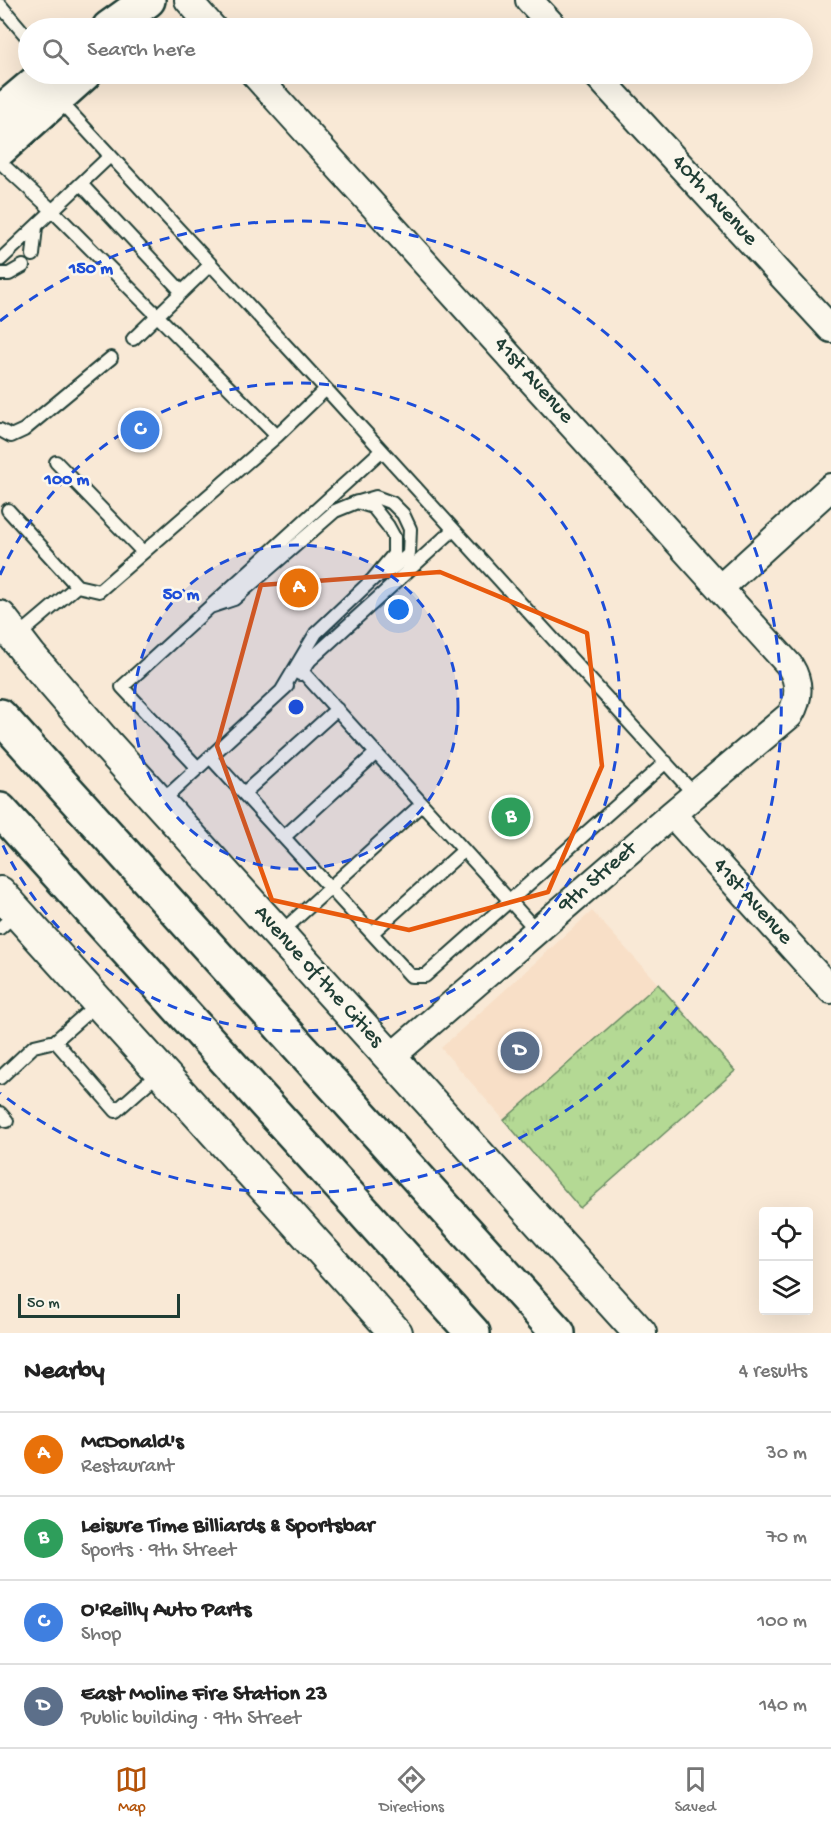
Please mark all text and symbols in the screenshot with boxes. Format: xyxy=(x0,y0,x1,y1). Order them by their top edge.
search box xyxy=(18,18,813,84)
icon: search xyxy=(39,35,72,68)
text: Search here xyxy=(87,38,195,64)
street label: 40th Avenue xyxy=(665,150,763,252)
text: 150 m xyxy=(68,259,113,280)
street label: 41st Avenue xyxy=(487,332,579,430)
pin: C xyxy=(120,408,160,452)
text: 100 m xyxy=(44,470,90,491)
pin: A xyxy=(280,566,318,610)
text: 50 m xyxy=(163,585,200,606)
your location xyxy=(384,595,413,624)
centre of rings xyxy=(286,697,306,717)
pin: B xyxy=(492,794,530,840)
street label: 9th Street xyxy=(553,835,644,920)
street label: 41st Avenue xyxy=(706,853,798,951)
street label: Avenue of the Cities xyxy=(247,901,389,1054)
pin: D xyxy=(500,1028,540,1074)
map controls xyxy=(759,1207,813,1315)
button: locate xyxy=(759,1207,813,1261)
button: layers xyxy=(759,1261,813,1315)
scale bar xyxy=(18,1291,180,1318)
text: 50 m xyxy=(27,1295,60,1314)
text: Nearby xyxy=(24,1357,105,1388)
text: 4 results xyxy=(739,1361,807,1384)
text: McDonald's xyxy=(81,1430,184,1456)
text: A xyxy=(38,1443,49,1466)
text: 30 m xyxy=(766,1443,807,1466)
text: Restaurant xyxy=(81,1456,174,1479)
text: Leisure Time Billiards & Sportsbar xyxy=(81,1514,374,1540)
text: B xyxy=(38,1527,49,1550)
text: 70 m xyxy=(766,1527,807,1550)
text: Sports · 9th Street xyxy=(81,1540,236,1563)
text: O'Reilly Auto Parts xyxy=(81,1598,251,1624)
text: C xyxy=(38,1611,49,1634)
text: 100 m xyxy=(757,1611,807,1634)
text: Shop xyxy=(81,1624,121,1647)
text: East Moline Fire Station 23 xyxy=(81,1682,327,1708)
text: D xyxy=(37,1695,50,1718)
text: 140 m xyxy=(759,1695,807,1718)
text: Public building · 9th Street xyxy=(81,1708,301,1731)
tab: Map xyxy=(115,1763,148,1818)
tab: Directions xyxy=(379,1763,444,1818)
tab: Saved xyxy=(675,1763,716,1818)

